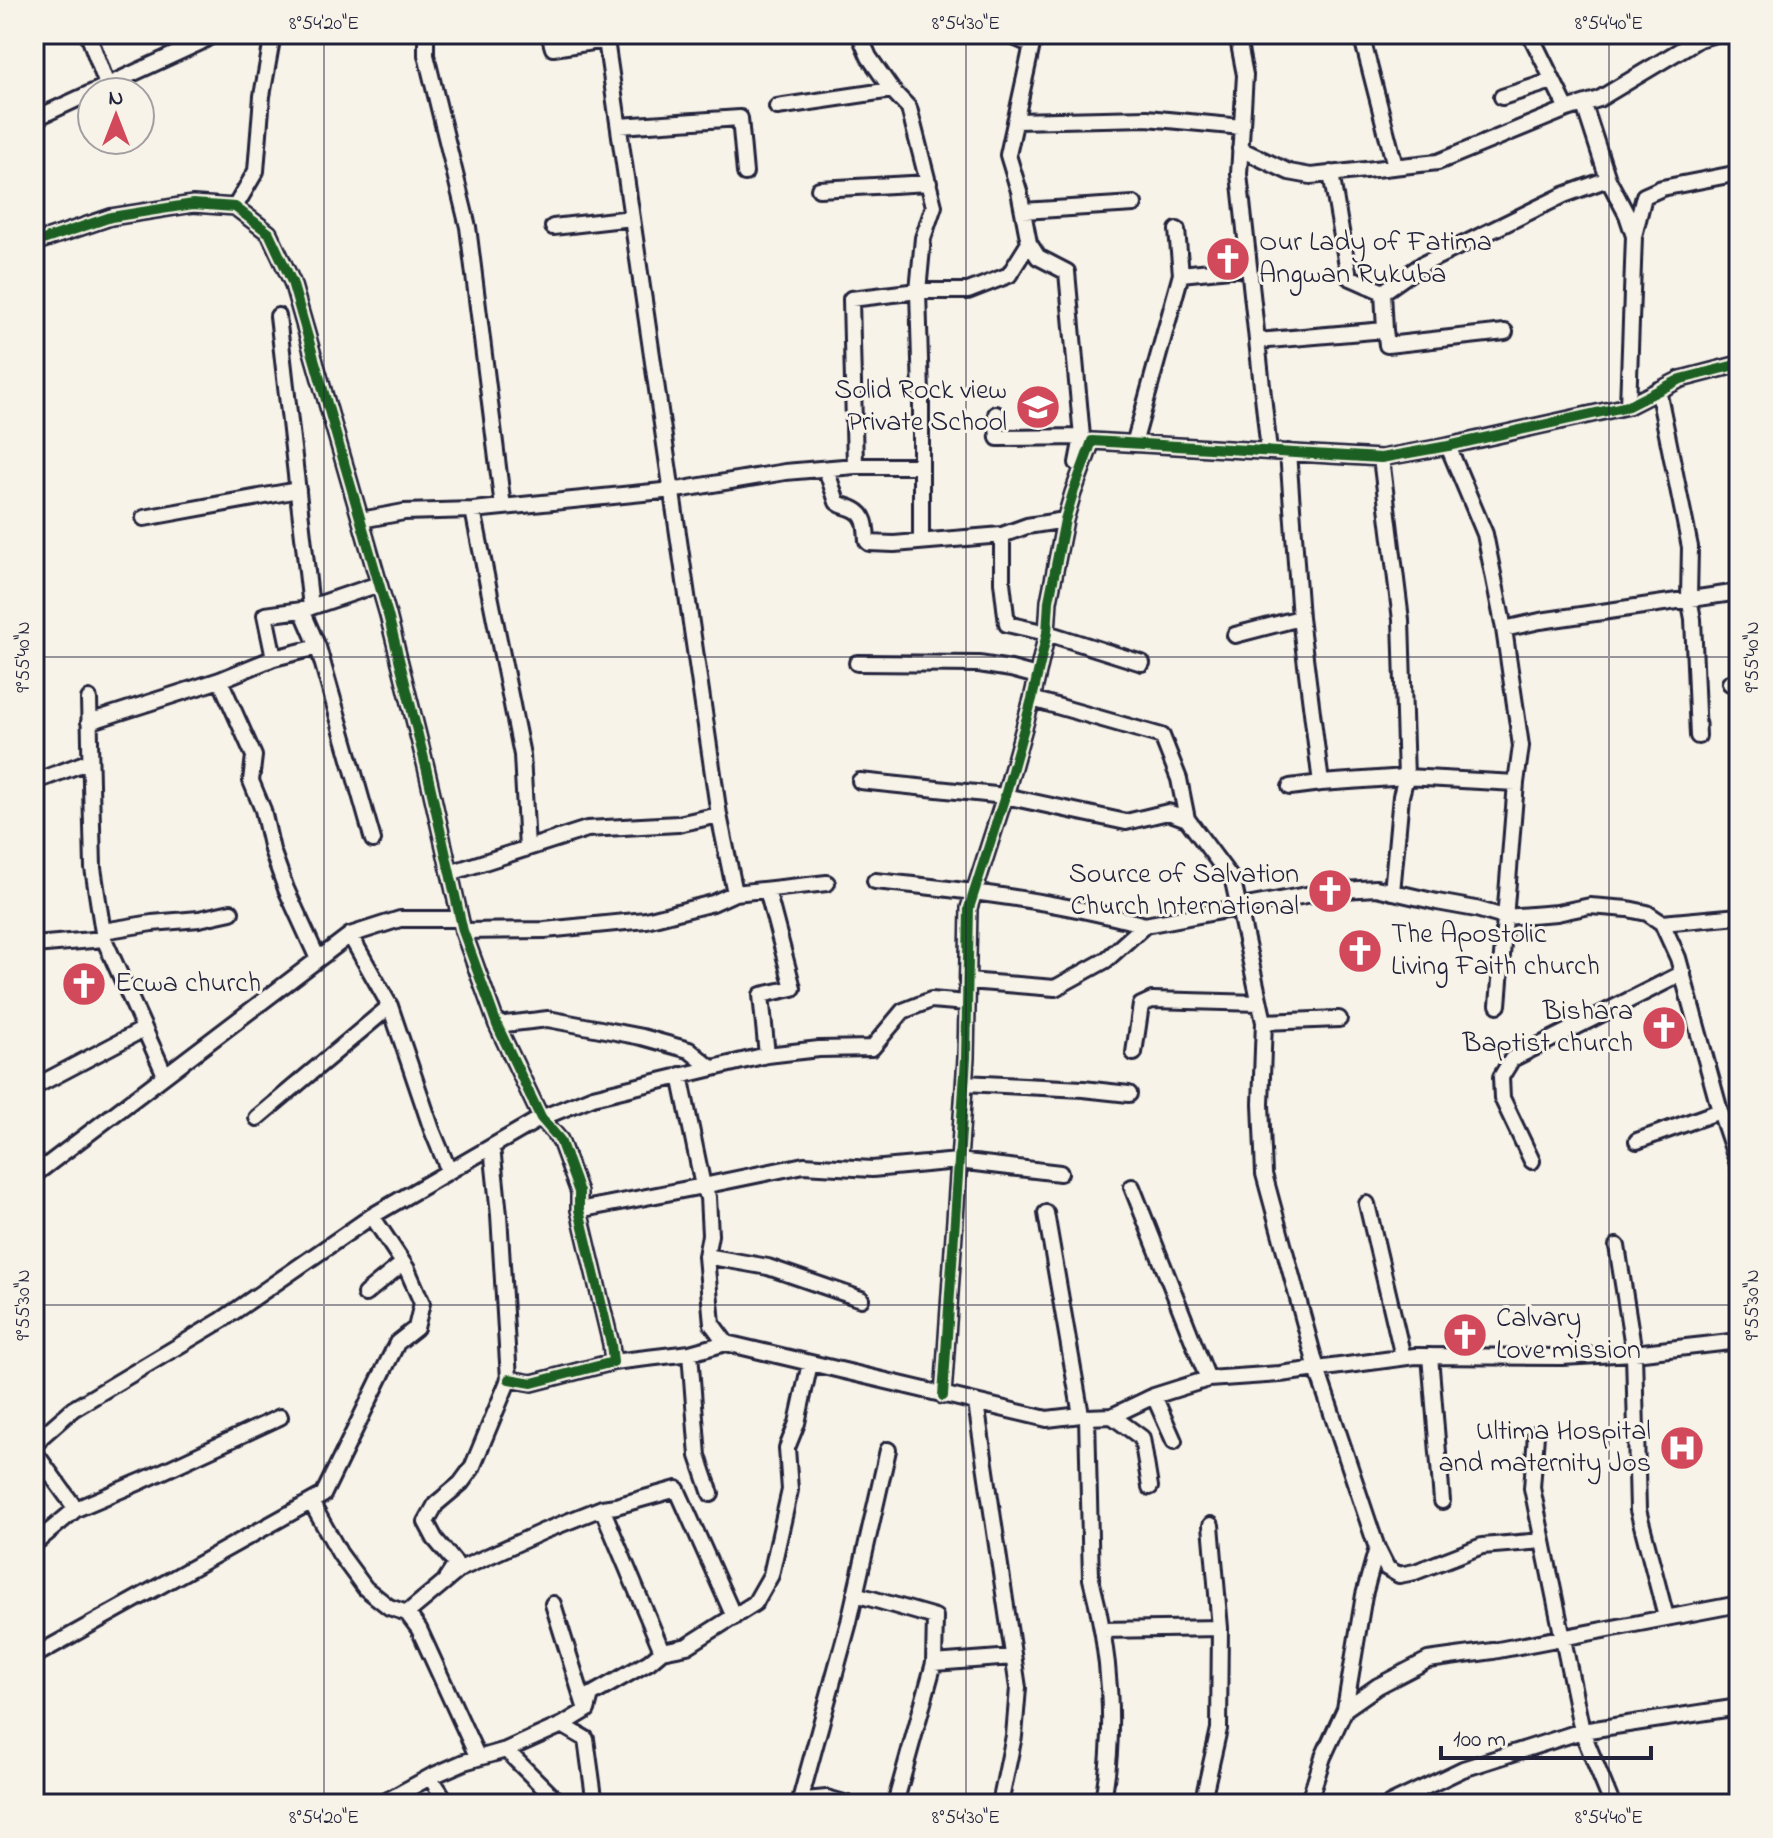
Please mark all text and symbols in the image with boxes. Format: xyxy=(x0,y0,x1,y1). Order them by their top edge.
text: 8°54'20"E xyxy=(289,10,359,39)
text: 8°54'30"E xyxy=(932,10,1000,39)
text: 8°54'40"E xyxy=(1575,10,1643,39)
north arrow xyxy=(76,76,156,156)
text: N xyxy=(109,83,123,115)
place label: Our Lady of Fatima Angwan Rukuba xyxy=(1259,223,1492,296)
church icon: Our Lady of Fatima Angwan Rukuba xyxy=(1204,235,1252,283)
place label: Solid Rock view Private School xyxy=(834,371,1007,444)
school or university icon: Solid Rock view Private School xyxy=(1014,383,1062,431)
text: 9°55'40"N xyxy=(10,621,39,693)
text: 9°55'40"N xyxy=(1739,621,1768,693)
place label: Source of Salvation Church International xyxy=(1069,855,1299,928)
church icon: Source of Salvation Church International xyxy=(1306,867,1354,915)
place label: The Apostolic Living Faith church xyxy=(1391,915,1600,988)
church icon: The Apostolic Living Faith church xyxy=(1336,927,1384,975)
church icon: Ecwa church xyxy=(60,960,108,1008)
place label: Ecwa church xyxy=(115,964,261,1005)
place label: Bishara Baptist church xyxy=(1462,992,1633,1065)
church icon: Bishara Baptist church xyxy=(1640,1004,1688,1052)
text: 9°55'30"N xyxy=(10,1269,39,1341)
text: 9°55'30"N xyxy=(1739,1269,1768,1341)
place label: Calvary Love mission xyxy=(1496,1299,1641,1372)
church icon: Calvary Love mission xyxy=(1441,1311,1489,1359)
place label: Ultima Hospital and maternity Jos xyxy=(1439,1412,1651,1485)
hospital icon: Ultima Hospital and maternity Jos xyxy=(1658,1424,1706,1472)
scale bar xyxy=(1441,1710,1651,1760)
text: 100 m xyxy=(1453,1723,1506,1758)
text: 8°54'20"E xyxy=(289,1804,359,1833)
text: 8°54'30"E xyxy=(932,1804,1000,1833)
text: 8°54'40"E xyxy=(1575,1804,1643,1833)

